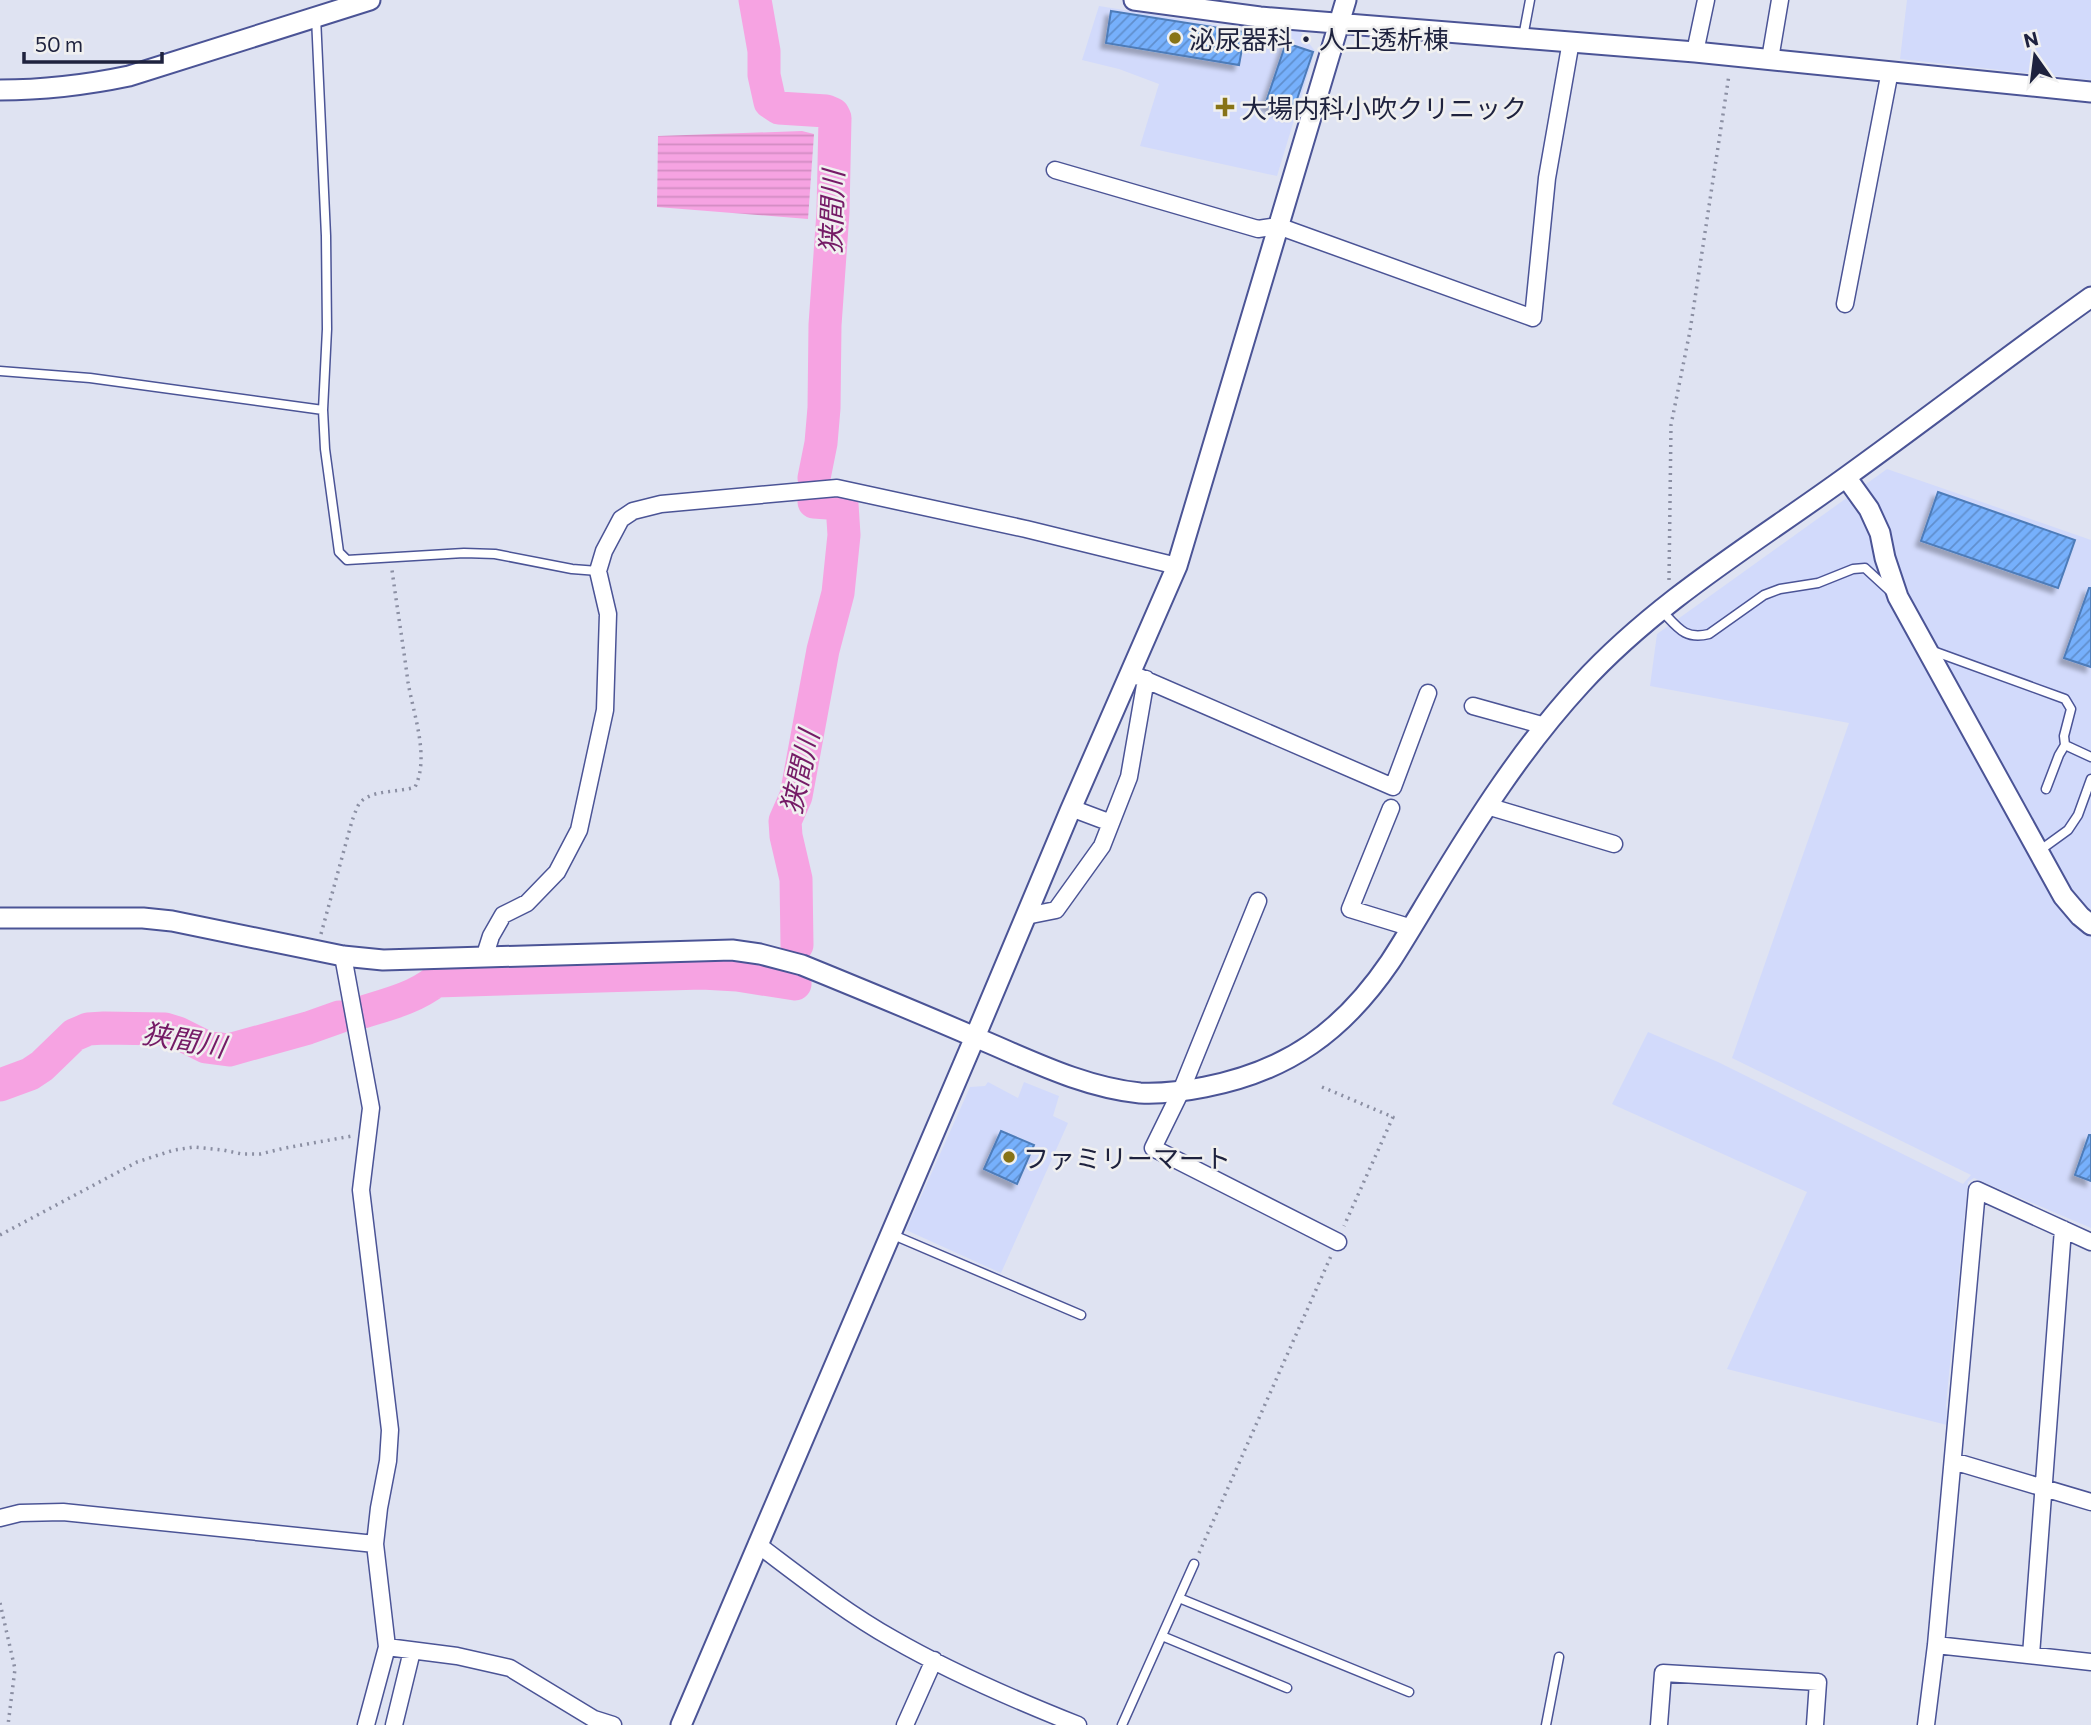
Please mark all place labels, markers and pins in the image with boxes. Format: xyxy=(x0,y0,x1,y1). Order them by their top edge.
place label: 泌尿器科・人工透析棟 xyxy=(1189,23,1449,54)
marker: 泌尿器科・人工透析棟 xyxy=(1167,30,1183,46)
place label: 大場内科小吹クリニック xyxy=(1241,92,1527,123)
marker: 大場内科小吹クリニック xyxy=(1215,97,1235,117)
place label: ファミリーマート xyxy=(1023,1142,1231,1173)
marker: ファミリーマート xyxy=(1001,1149,1017,1165)

